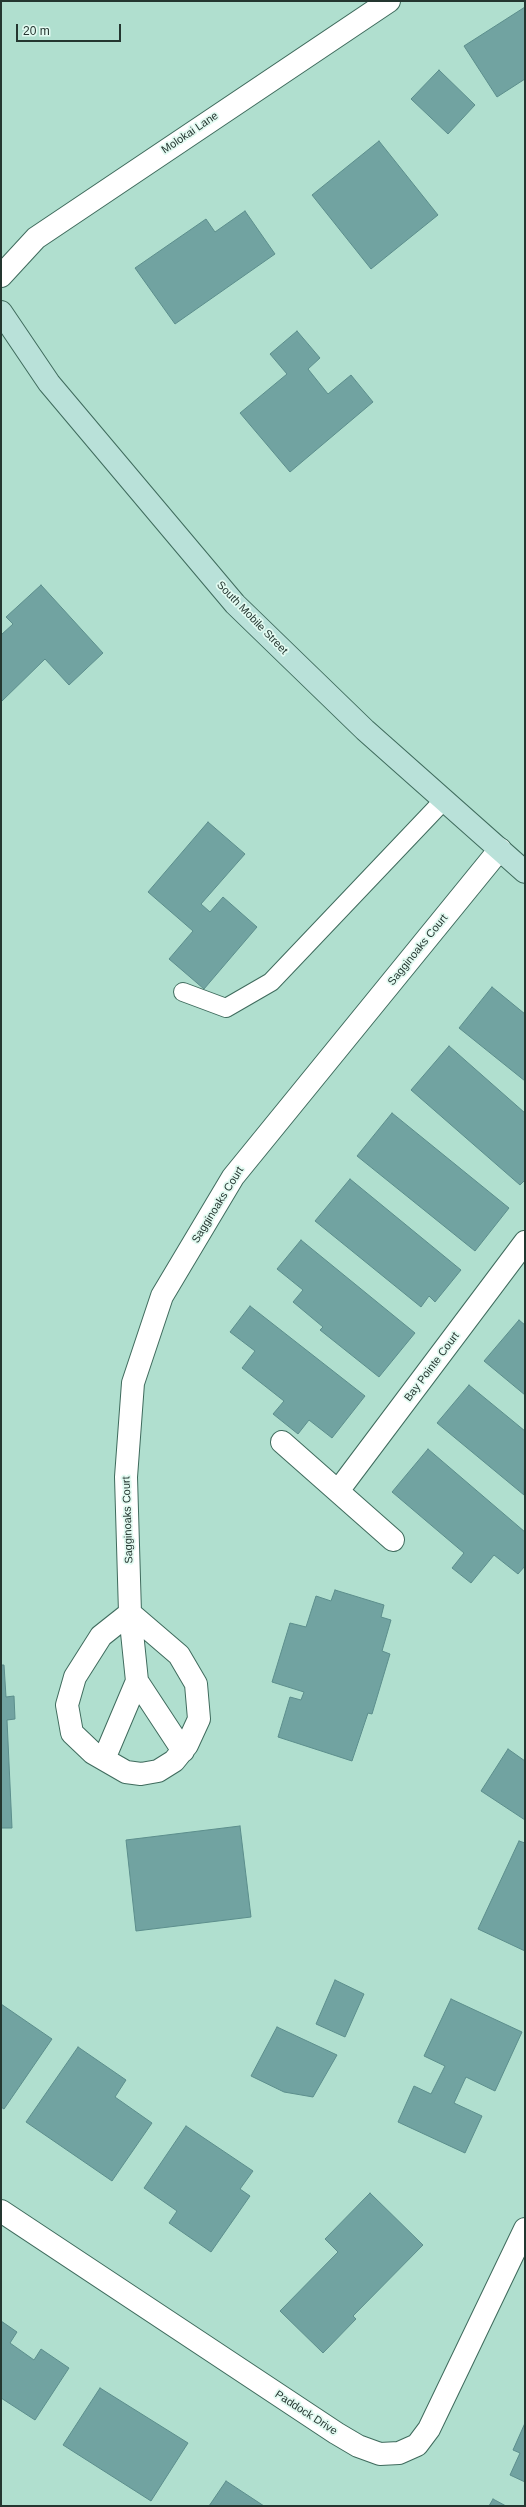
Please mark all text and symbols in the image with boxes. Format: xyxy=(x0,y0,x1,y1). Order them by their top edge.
scale bar xyxy=(18,16,123,42)
text: 20 m xyxy=(23,24,50,38)
street label: Molokai Lane xyxy=(159,109,221,157)
street label: South Mobile Street xyxy=(214,579,290,657)
street label: Sagginoaks Court xyxy=(385,912,451,988)
street label: Sagginoaks Court xyxy=(189,1164,247,1246)
street label: Bay Pointe Court xyxy=(402,1330,462,1404)
street label: Sagginoaks Court xyxy=(120,1476,136,1564)
street label: Paddock Drive xyxy=(272,2388,340,2438)

